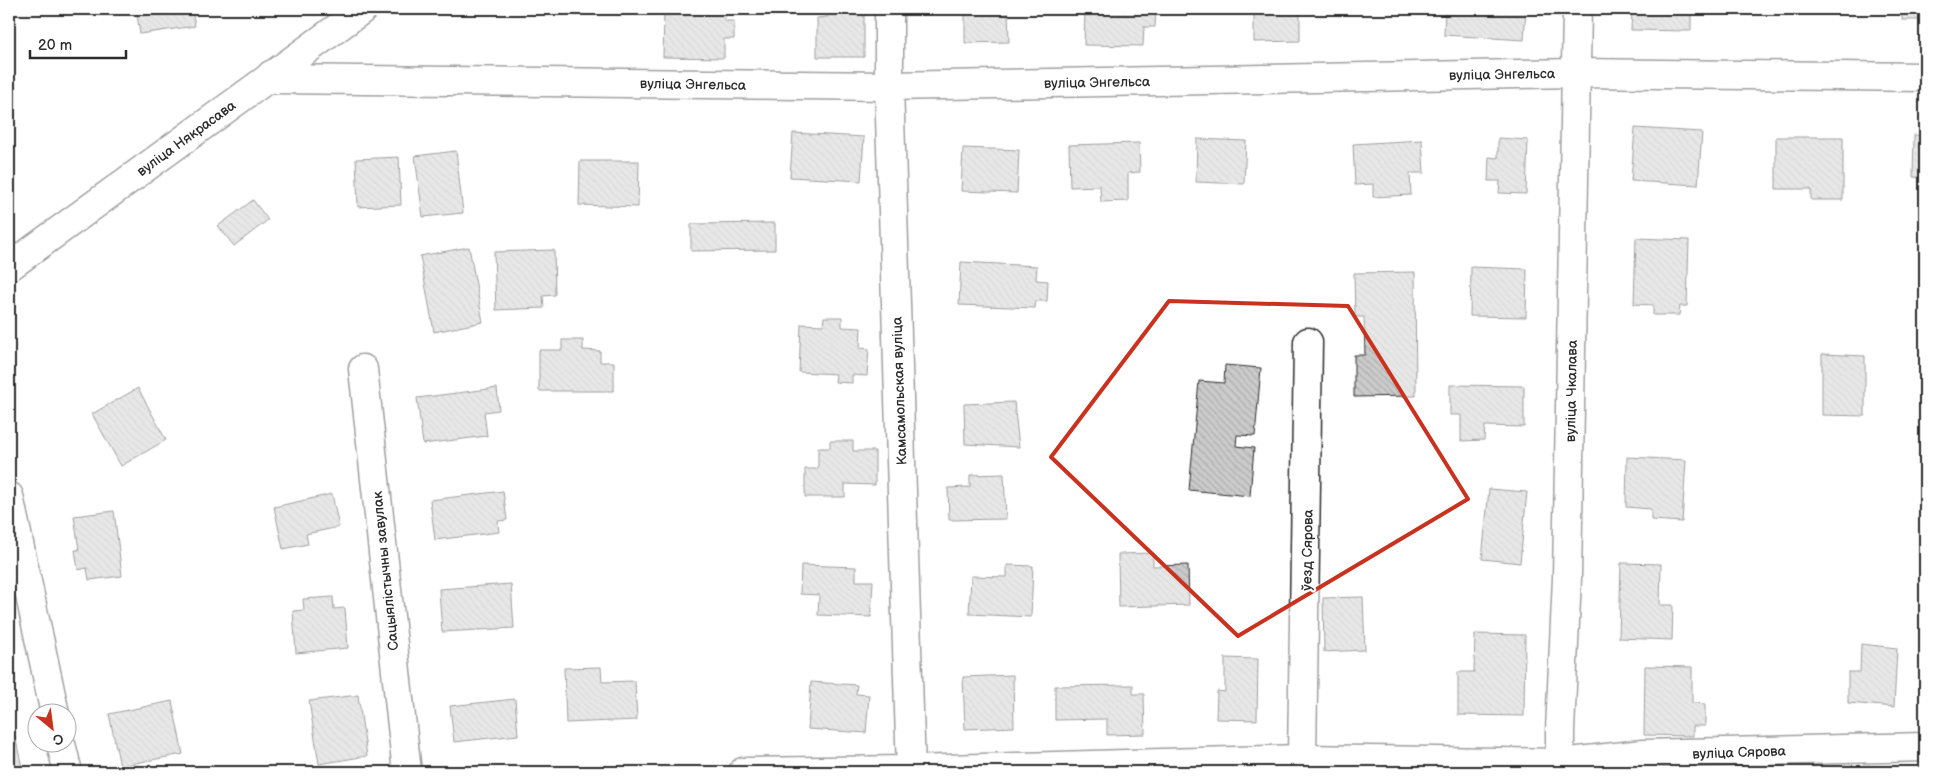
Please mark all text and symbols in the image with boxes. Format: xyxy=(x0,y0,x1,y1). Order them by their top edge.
scale bar xyxy=(30,28,126,60)
text: 20 m xyxy=(38,36,72,55)
street label: вуліца Энгельса xyxy=(1449,65,1556,84)
street label: вуліца Энгельса xyxy=(1044,73,1151,92)
street label: вуліца Энгельса xyxy=(640,75,747,94)
street label: вуліца Някрасава xyxy=(134,96,240,180)
street label: Камсамольская вуліца xyxy=(888,316,911,466)
street label: вуліца Чкалава xyxy=(1562,339,1581,442)
street label: Сацыялістычны завулак xyxy=(369,490,402,651)
street label: ўезд Сярова xyxy=(1298,508,1317,591)
north arrow xyxy=(28,704,78,754)
text: С xyxy=(49,729,66,749)
street label: вуліца Сярова xyxy=(1692,742,1787,763)

